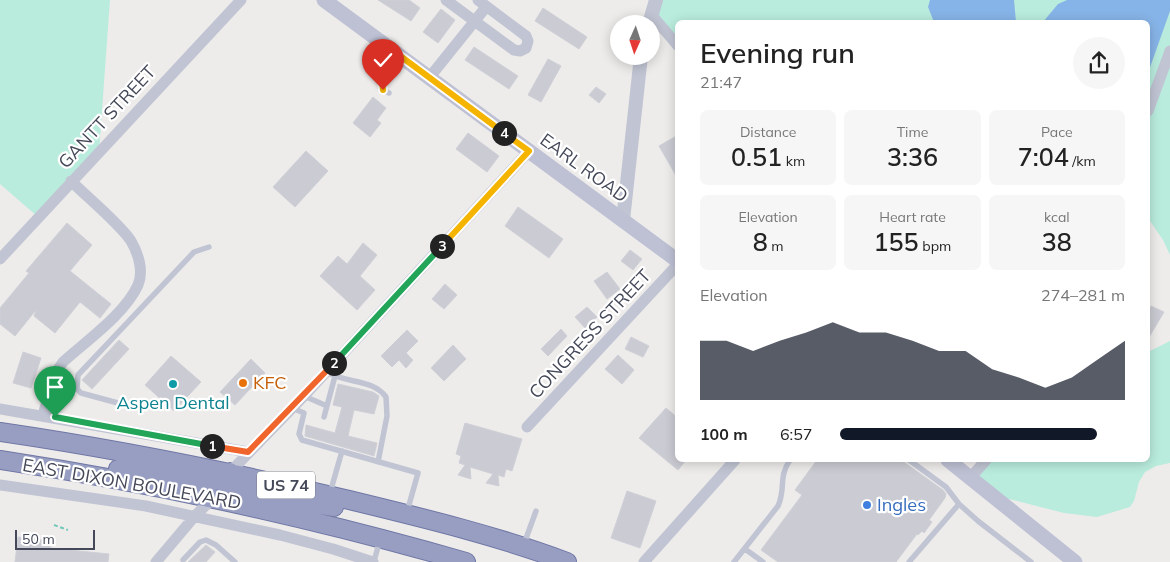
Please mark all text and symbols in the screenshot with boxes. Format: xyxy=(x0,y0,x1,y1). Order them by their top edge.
north arrow xyxy=(610,15,660,65)
map controls xyxy=(610,15,660,65)
text: Evening run xyxy=(700,35,855,70)
button: share xyxy=(1073,37,1125,89)
pin xyxy=(362,39,404,90)
icon: check xyxy=(369,46,397,74)
street label: GANTT STREET xyxy=(53,60,160,173)
text: 21:47 xyxy=(700,72,742,92)
pin: 4 xyxy=(492,120,516,146)
text: Distance xyxy=(740,123,796,141)
text: Time xyxy=(897,123,928,141)
text: Pace xyxy=(1041,123,1073,141)
text: 4 xyxy=(500,124,509,142)
street label: EARL ROAD xyxy=(536,128,633,207)
text: 0.51 xyxy=(731,141,782,172)
text: 3:36 xyxy=(887,141,938,172)
text: 7:04 xyxy=(1018,141,1069,172)
text: km xyxy=(782,152,805,170)
text: /km xyxy=(1069,152,1096,170)
text: Elevation xyxy=(739,208,798,226)
text: Heart rate xyxy=(879,208,946,226)
text: kcal xyxy=(1044,208,1070,226)
text: 8 xyxy=(753,226,768,257)
text: 155 xyxy=(874,226,919,257)
text: 38 xyxy=(1042,226,1072,257)
pin: 3 xyxy=(430,234,454,258)
text: 3 xyxy=(438,237,447,255)
text: m xyxy=(768,237,784,255)
text: bpm xyxy=(919,237,951,255)
street label: CONGRESS STREET xyxy=(524,264,656,403)
text: Elevation xyxy=(700,285,768,305)
text: 274–281 m xyxy=(1041,285,1125,305)
pin: 2 xyxy=(322,350,346,376)
text: 2 xyxy=(330,354,339,372)
pin xyxy=(34,366,76,417)
place label: KFC xyxy=(253,371,287,394)
icon: arrive xyxy=(41,373,69,401)
marker: KFC xyxy=(237,377,249,389)
marker: Aspen Dental xyxy=(167,378,179,390)
place label: Aspen Dental xyxy=(116,391,230,414)
text: 100 m xyxy=(700,424,748,444)
text: 6:57 xyxy=(780,424,812,444)
pin: 1 xyxy=(200,434,224,458)
text: 1 xyxy=(208,437,217,455)
street label: EAST DIXON BOULEVARD xyxy=(21,453,243,514)
road number: US 74 xyxy=(257,472,315,498)
place label: Ingles xyxy=(877,493,926,516)
marker: Ingles xyxy=(861,499,873,511)
scale bar xyxy=(15,527,95,550)
text: 50 m xyxy=(22,530,55,548)

